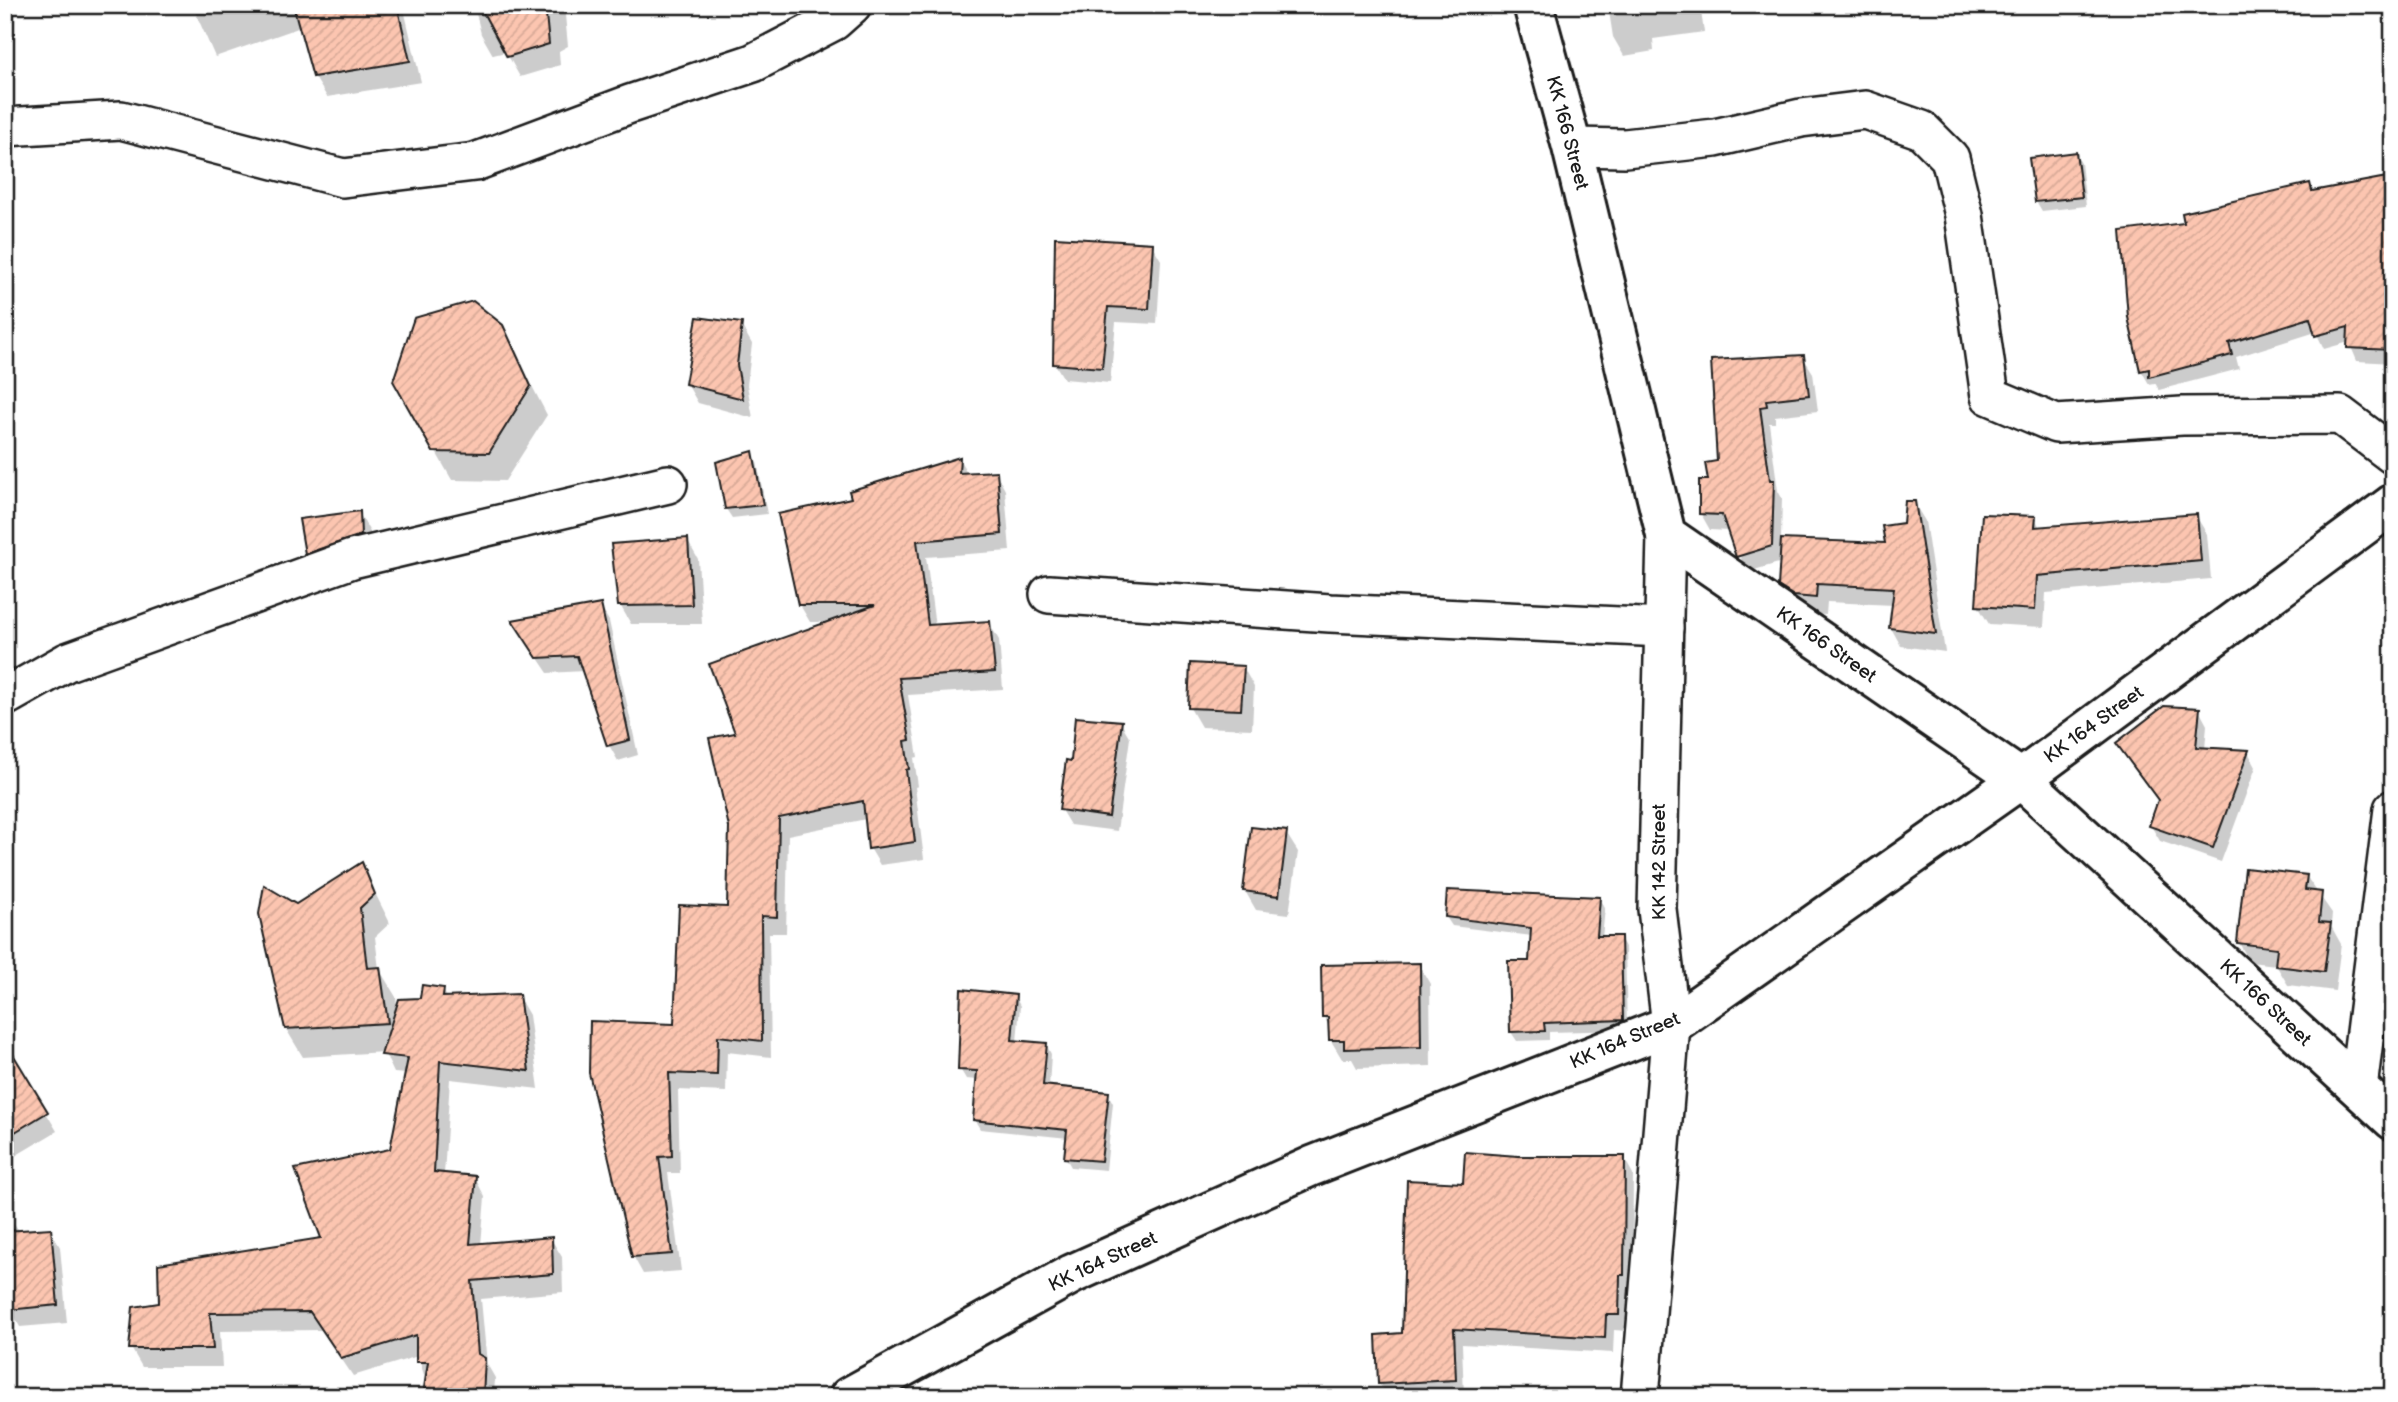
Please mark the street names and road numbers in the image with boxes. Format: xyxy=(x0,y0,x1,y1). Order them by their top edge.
street label: KK 166 Street xyxy=(1541,73,1593,193)
street label: KK 166 Street xyxy=(1771,602,1881,688)
street label: KK 164 Street xyxy=(2040,681,2148,769)
street label: KK 142 Street xyxy=(1648,803,1671,920)
street label: KK 166 Street xyxy=(2214,955,2316,1051)
street label: KK 164 Street xyxy=(1567,1007,1684,1074)
street label: KK 164 Street xyxy=(1045,1227,1161,1297)

